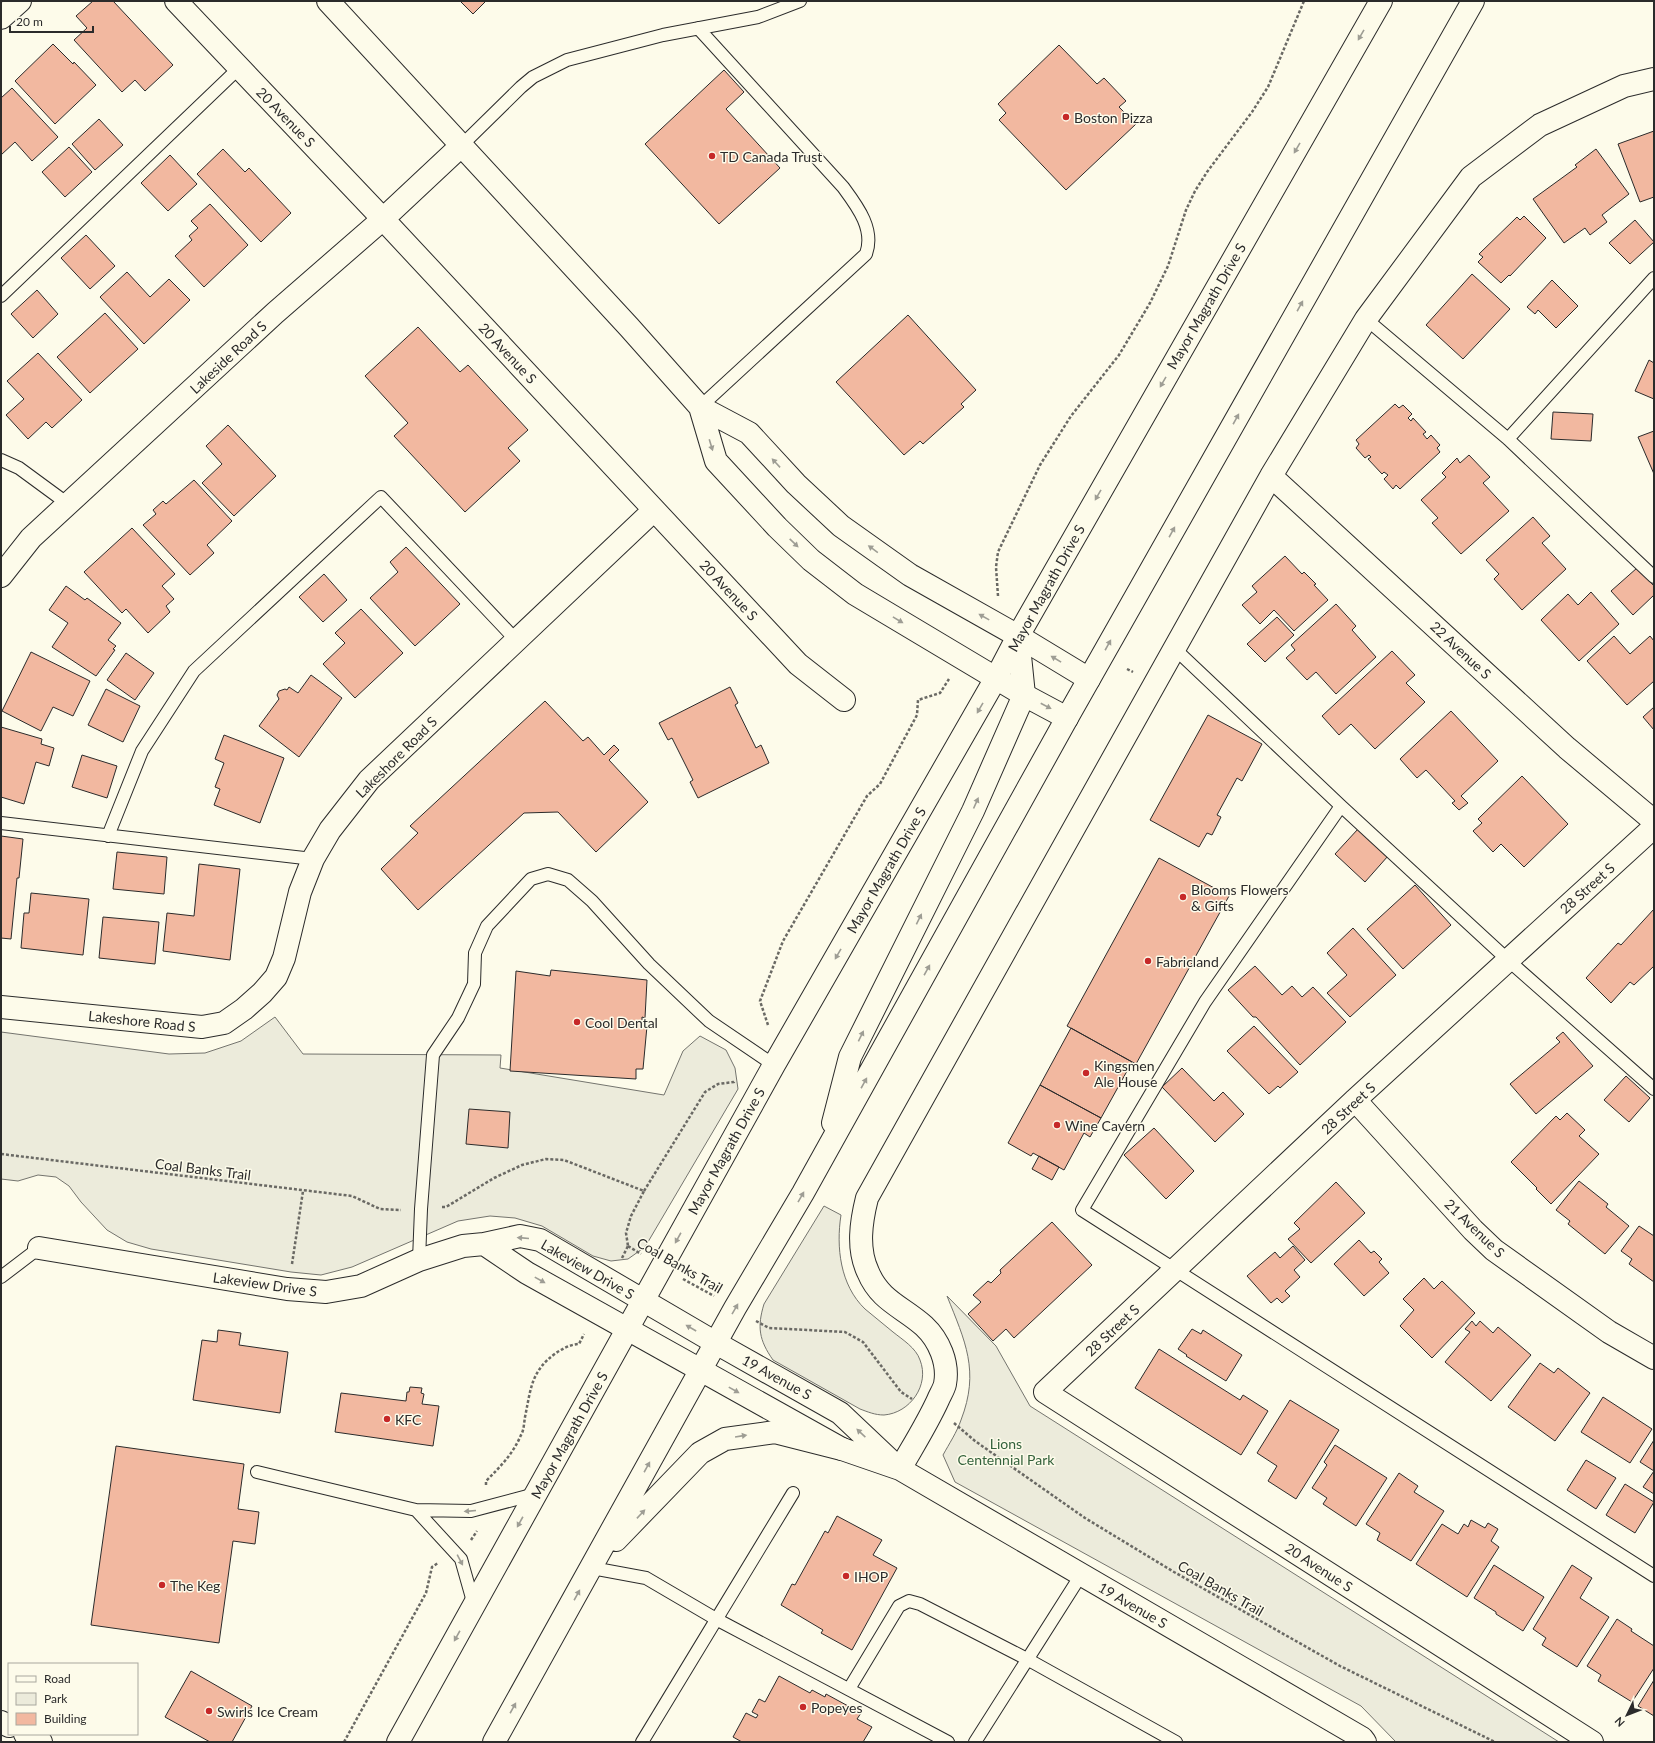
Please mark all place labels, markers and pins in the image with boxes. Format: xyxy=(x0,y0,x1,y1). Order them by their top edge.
place label: Boston Pizza xyxy=(1074,109,1153,126)
marker: Boston Pizza xyxy=(1061,112,1071,122)
place label: TD Canada Trust xyxy=(720,148,822,165)
marker: TD Canada Trust xyxy=(707,151,717,161)
place label: Blooms Flowers & Gifts xyxy=(1191,881,1289,914)
marker: Blooms Flowers & Gifts xyxy=(1178,892,1188,902)
place label: Fabricland xyxy=(1156,953,1219,970)
marker: Fabricland xyxy=(1143,956,1153,966)
place label: Cool Dental xyxy=(585,1014,658,1031)
marker: Cool Dental xyxy=(572,1017,582,1027)
place label: Kingsmen Ale House xyxy=(1094,1057,1157,1090)
marker: Kingsmen Ale House xyxy=(1081,1068,1091,1078)
place label: Wine Cavern xyxy=(1065,1117,1145,1134)
marker: Wine Cavern xyxy=(1052,1120,1062,1130)
place label: KFC xyxy=(395,1411,422,1428)
marker: KFC xyxy=(382,1414,392,1424)
place label: IHOP xyxy=(854,1568,888,1585)
marker: IHOP xyxy=(841,1571,851,1581)
place label: The Keg xyxy=(170,1577,220,1594)
marker: The Keg xyxy=(157,1580,167,1590)
place label: Popeyes xyxy=(811,1699,863,1716)
marker: Popeyes xyxy=(798,1702,808,1712)
place label: Swirls Ice Cream xyxy=(217,1703,318,1720)
marker: Swirls Ice Cream xyxy=(204,1706,214,1716)

